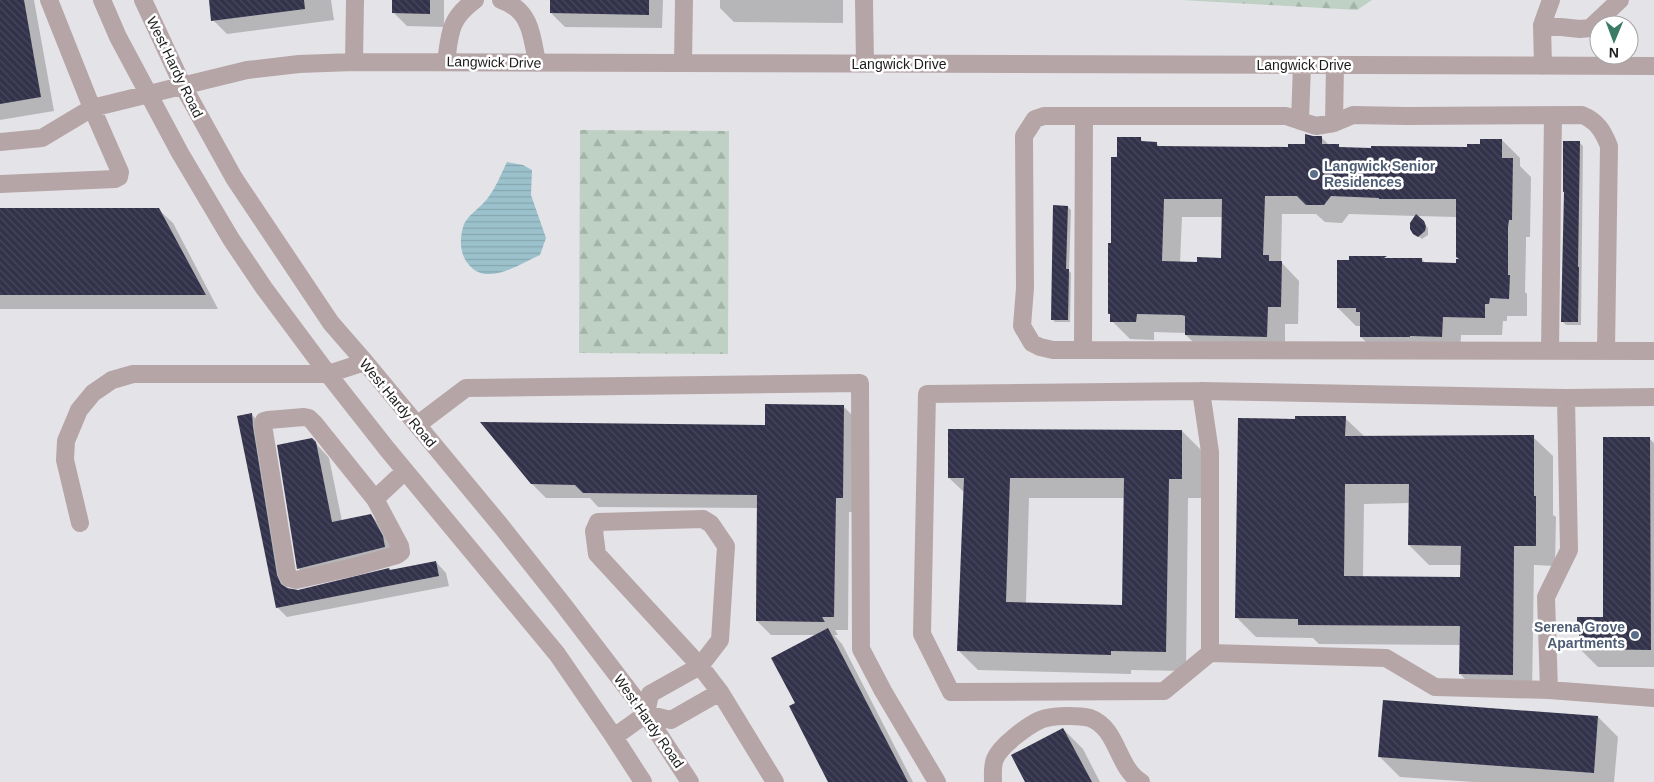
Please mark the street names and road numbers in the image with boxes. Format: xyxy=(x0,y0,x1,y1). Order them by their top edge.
street label: West Hardy Road xyxy=(144,14,206,120)
street label: Langwick Drive xyxy=(446,53,542,71)
street label: Langwick Drive xyxy=(852,56,947,72)
street label: Langwick Drive xyxy=(1257,57,1352,73)
street label: West Hardy Road xyxy=(356,356,440,450)
street label: West Hardy Road xyxy=(611,671,687,771)

